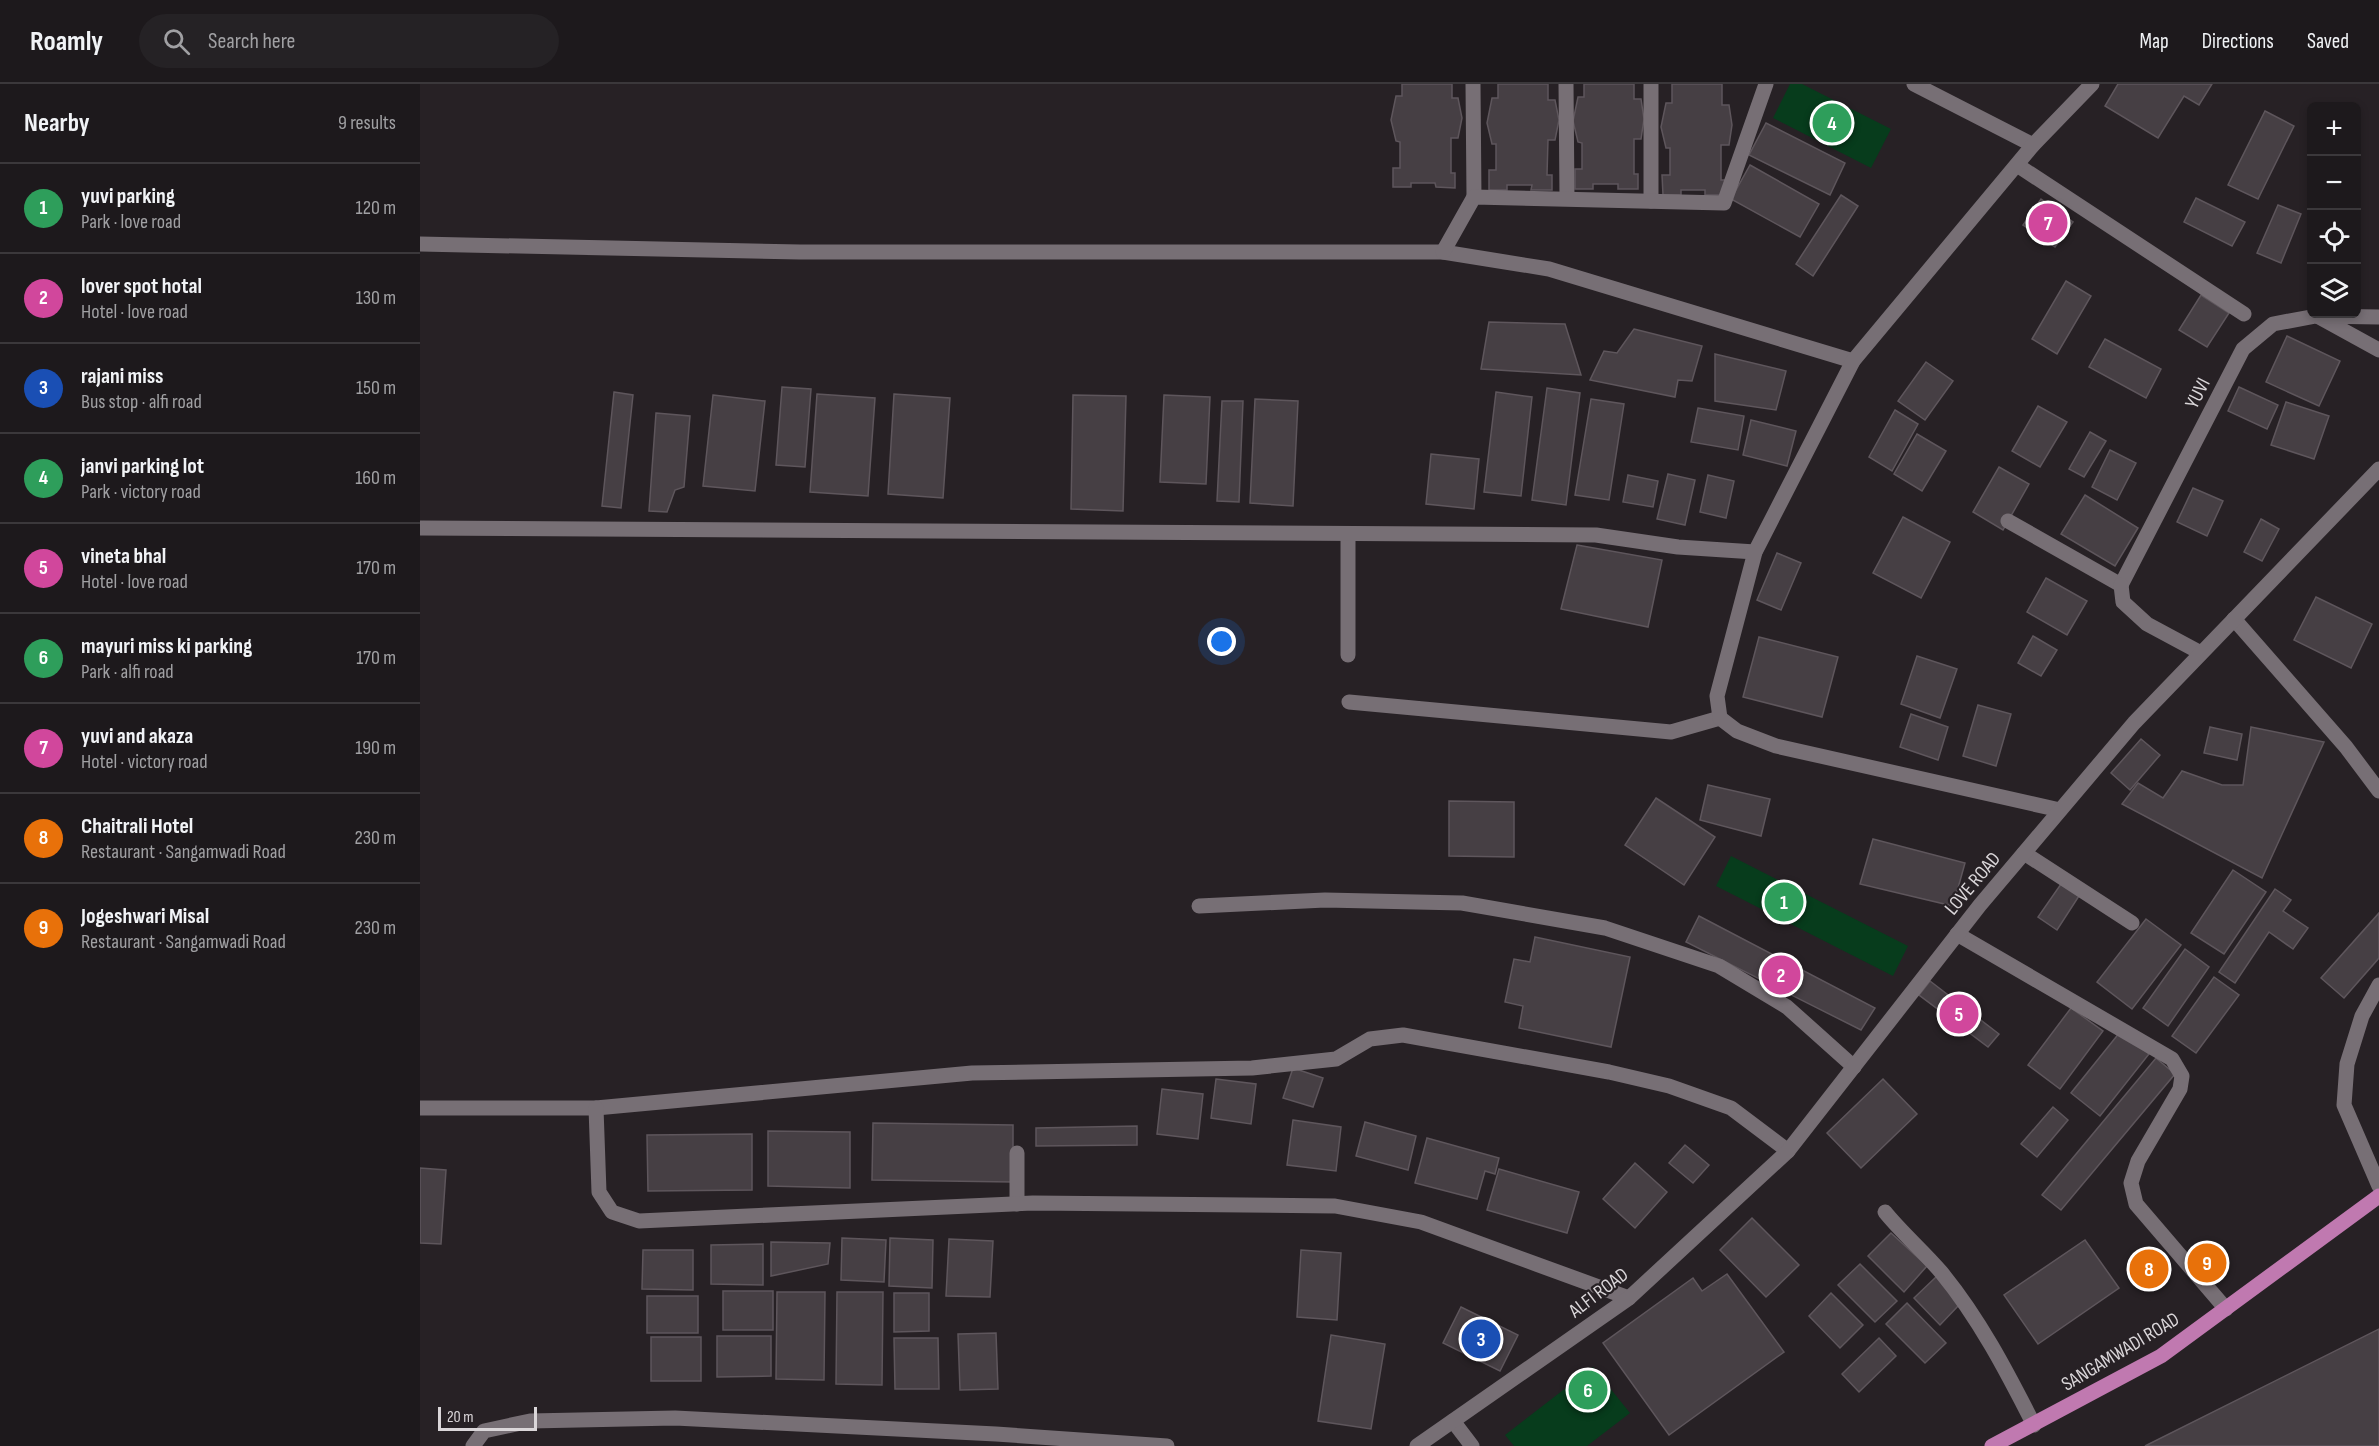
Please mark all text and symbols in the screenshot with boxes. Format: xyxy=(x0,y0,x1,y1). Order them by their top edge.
search box xyxy=(139,14,559,68)
text: Roamly xyxy=(30,25,103,58)
icon: search xyxy=(160,25,193,58)
text: Search here xyxy=(208,28,295,55)
text: Map xyxy=(2139,29,2169,54)
text: Directions xyxy=(2202,29,2274,54)
text: Saved xyxy=(2307,29,2349,54)
pin: 4 xyxy=(1812,100,1852,146)
map controls xyxy=(2307,102,2361,318)
button: + xyxy=(2307,102,2361,156)
text: Nearby xyxy=(24,108,90,139)
text: 9 results xyxy=(338,111,396,135)
button: − xyxy=(2307,156,2361,210)
text: yuvi parking xyxy=(81,183,175,210)
text: 1 xyxy=(40,196,47,220)
text: 120 m xyxy=(356,196,396,220)
pin: 7 xyxy=(2028,200,2068,246)
text: Park · love road xyxy=(81,210,181,234)
button: locate xyxy=(2307,210,2361,264)
button: layers xyxy=(2307,264,2361,318)
text: lover spot hotal xyxy=(81,273,202,300)
text: 2 xyxy=(39,286,48,310)
text: 130 m xyxy=(356,286,396,310)
text: Hotel · love road xyxy=(81,300,188,324)
text: rajani miss xyxy=(81,363,163,390)
street label: YUVI xyxy=(2180,374,2216,413)
text: 3 xyxy=(39,376,48,400)
text: 150 m xyxy=(356,376,396,400)
text: Bus stop · alfi road xyxy=(81,390,202,414)
text: janvi parking lot xyxy=(81,453,204,480)
text: 4 xyxy=(39,466,48,490)
text: 160 m xyxy=(355,466,396,490)
text: Park · victory road xyxy=(81,480,201,504)
text: vineta bhal xyxy=(81,543,166,570)
text: 5 xyxy=(39,556,48,580)
text: 170 m xyxy=(356,556,396,580)
text: Hotel · love road xyxy=(81,570,188,594)
your location xyxy=(1207,627,1236,656)
text: mayuri miss ki parking xyxy=(81,633,252,660)
text: 6 xyxy=(39,646,48,670)
text: 170 m xyxy=(356,646,396,670)
text: Park · alfi road xyxy=(81,660,174,684)
text: yuvi and akaza xyxy=(81,723,193,750)
text: 7 xyxy=(39,736,48,760)
text: 190 m xyxy=(355,736,396,760)
text: Hotel · victory road xyxy=(81,750,208,774)
text: Chaitrali Hotel xyxy=(81,813,193,840)
text: 8 xyxy=(39,826,48,850)
text: 230 m xyxy=(354,826,396,850)
text: Restaurant · Sangamwadi Road xyxy=(81,840,286,864)
street label: LOVE ROAD xyxy=(1940,847,2006,920)
pin: 1 xyxy=(1764,880,1804,924)
text: Jogeshwari Misal xyxy=(81,903,209,930)
text: 9 xyxy=(39,916,48,940)
text: 230 m xyxy=(354,916,396,940)
text: Restaurant · Sangamwadi Road xyxy=(81,930,286,954)
pin: 2 xyxy=(1762,952,1800,998)
pin: 5 xyxy=(1940,992,1978,1036)
pin: 9 xyxy=(2188,1240,2226,1286)
pin: 8 xyxy=(2130,1246,2168,1292)
street label: ALFI ROAD xyxy=(1563,1263,1633,1324)
street label: SANGAMWADI ROAD xyxy=(2057,1307,2184,1396)
pin: 3 xyxy=(1462,1316,1500,1362)
pin: 6 xyxy=(1568,1368,1608,1412)
scale bar xyxy=(438,1404,537,1432)
text: 20 m xyxy=(447,1408,474,1427)

